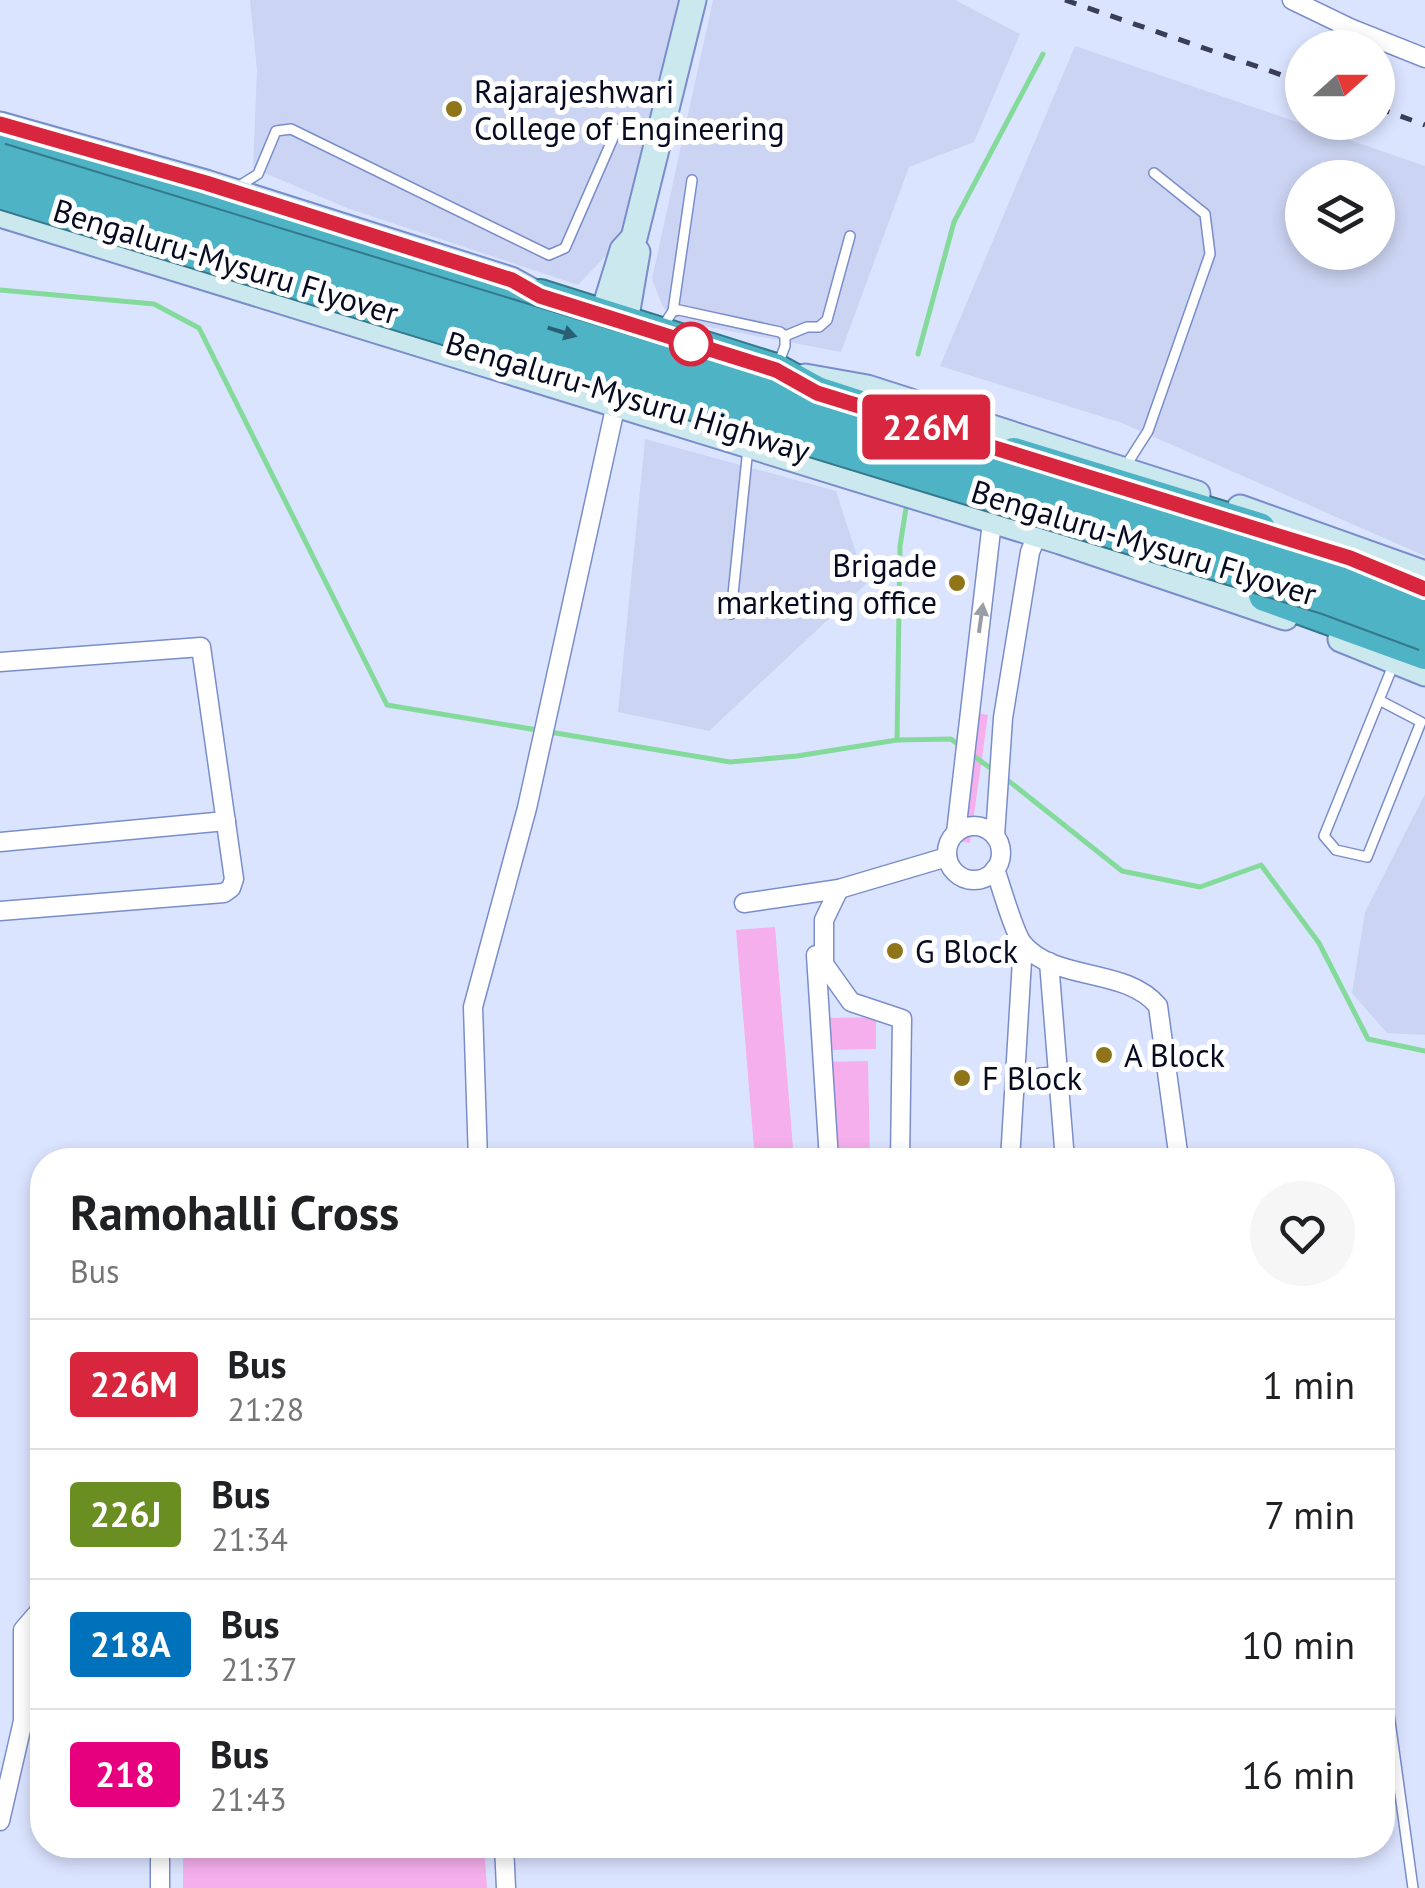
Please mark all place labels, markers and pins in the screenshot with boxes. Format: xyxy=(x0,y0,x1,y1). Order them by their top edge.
place label: Rajarajeshwari College of Engineering xyxy=(474,70,785,149)
marker: Rajarajeshwari College of Engineering xyxy=(443,98,465,120)
unlabelled marker xyxy=(670,323,712,365)
place label: Brigade marketing office xyxy=(716,544,937,623)
marker: Brigade marketing office xyxy=(946,572,968,594)
place label: G Block xyxy=(915,930,1019,972)
marker: G Block xyxy=(884,940,906,962)
place label: A Block xyxy=(1124,1034,1226,1076)
marker: A Block xyxy=(1093,1044,1115,1066)
place label: F Block xyxy=(982,1057,1083,1099)
marker: F Block xyxy=(951,1067,973,1089)

